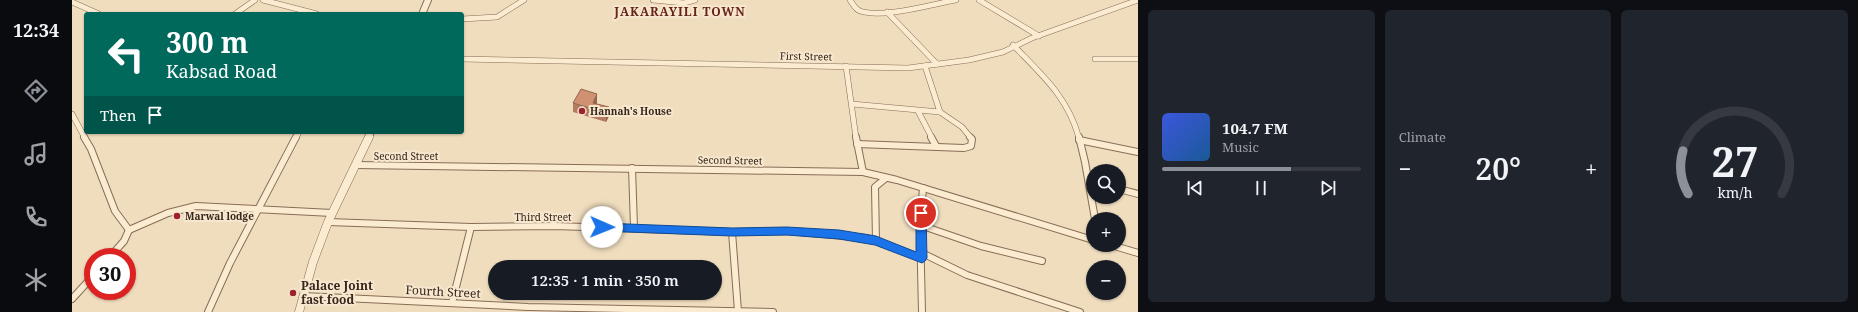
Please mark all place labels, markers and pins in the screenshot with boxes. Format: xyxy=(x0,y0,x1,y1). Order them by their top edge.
place label: Hannah's House xyxy=(590,104,672,118)
marker: Hannah's House xyxy=(577,106,587,116)
pin xyxy=(904,196,938,230)
place label: Marwal lodge xyxy=(185,209,254,223)
marker: Marwal lodge xyxy=(172,211,182,221)
place label: Palace Joint fast food xyxy=(301,277,373,308)
marker: Palace Joint fast food xyxy=(288,288,298,298)

